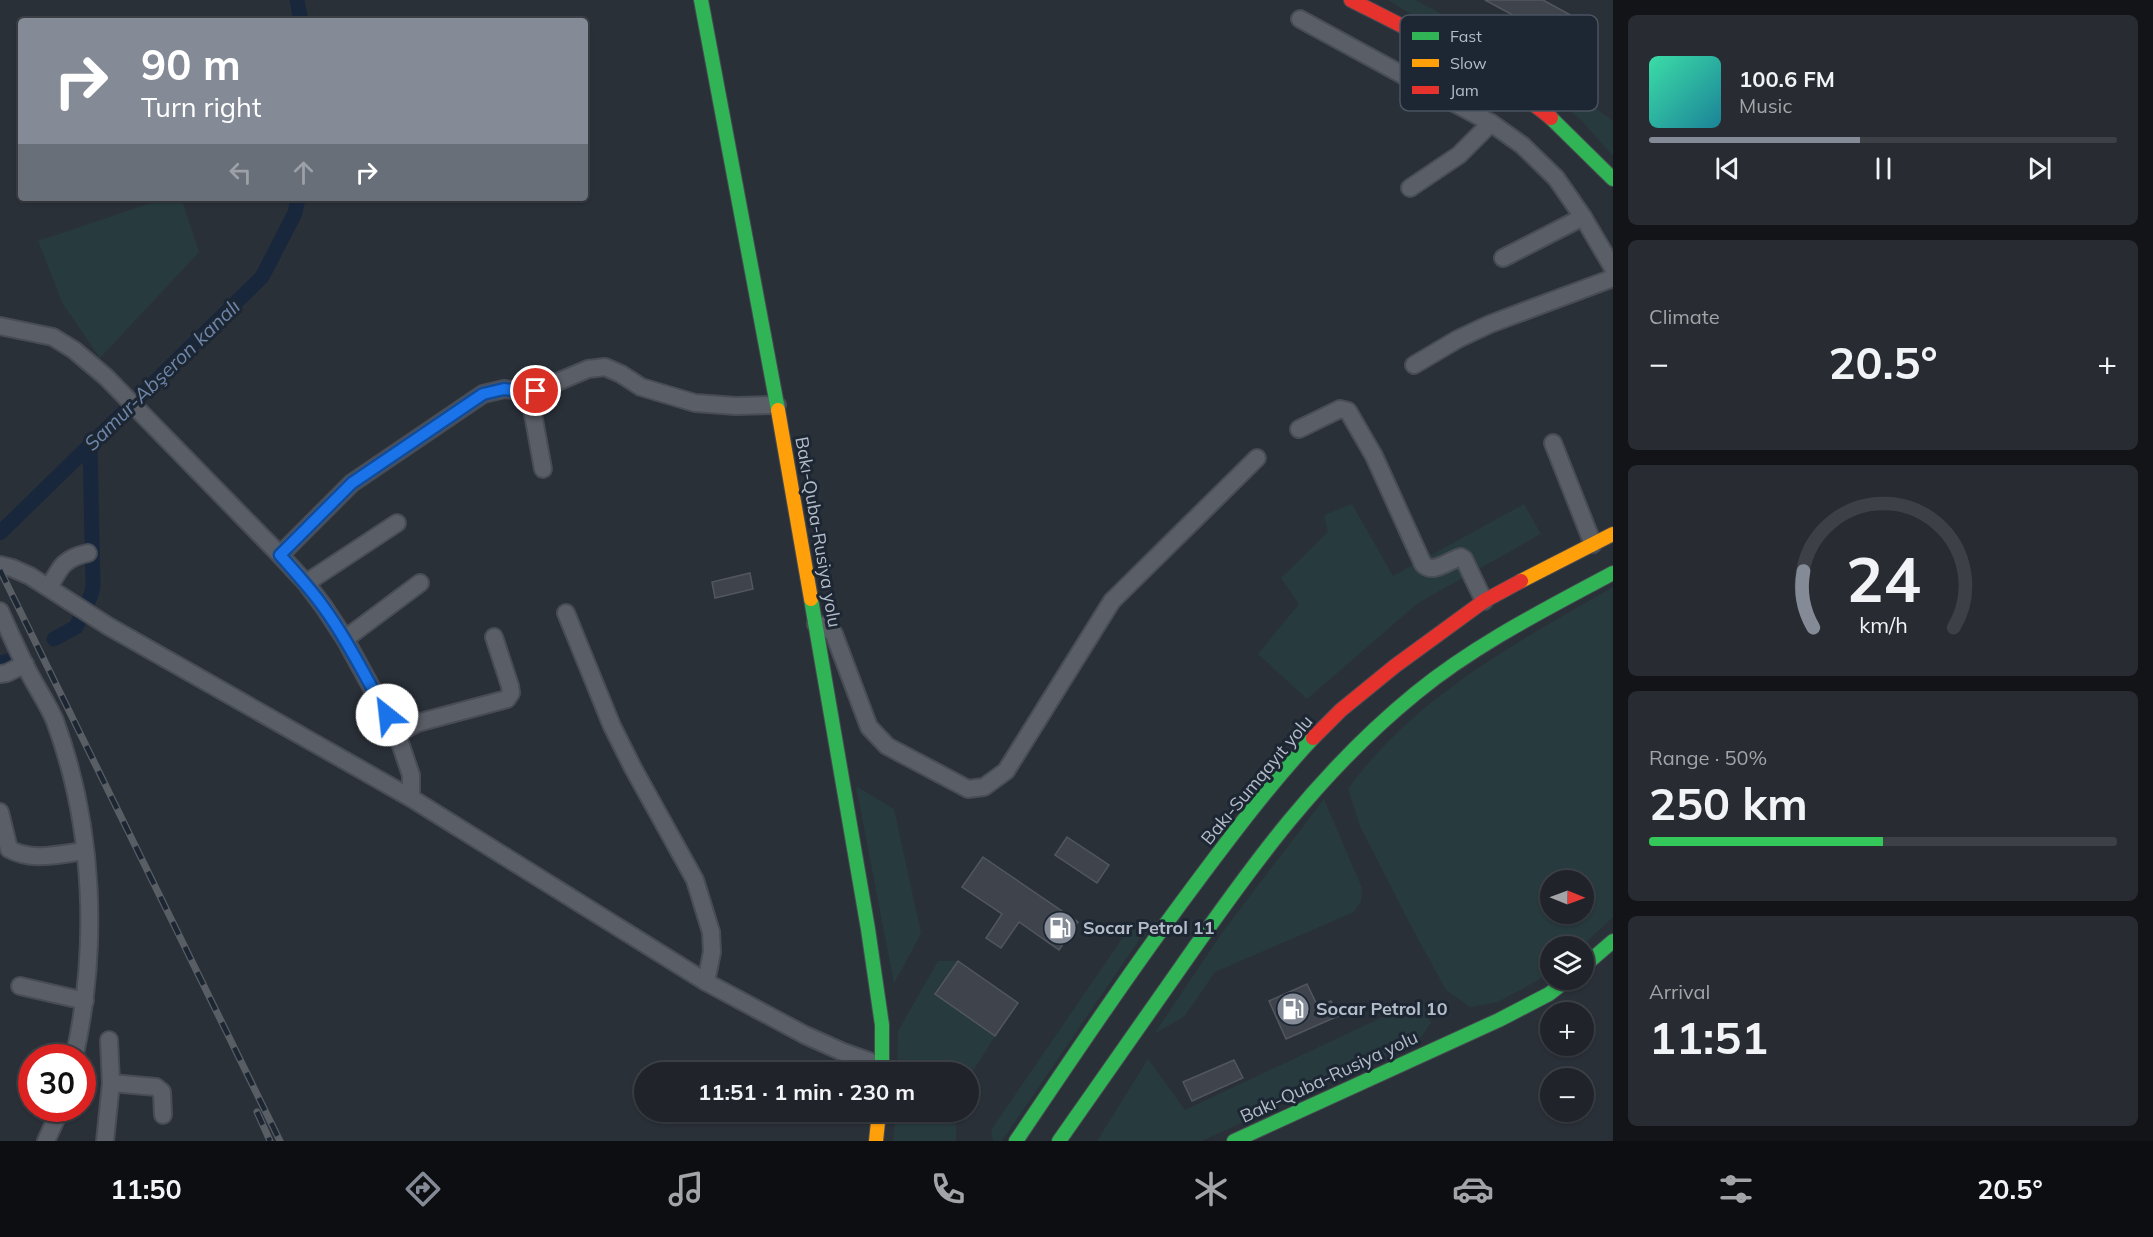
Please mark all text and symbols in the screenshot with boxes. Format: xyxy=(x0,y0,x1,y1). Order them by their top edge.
legend xyxy=(1400,15,1598,111)
text: Fast xyxy=(1450,26,1482,46)
text: 90 m xyxy=(141,38,241,91)
icon: right xyxy=(42,42,120,120)
text: Slow xyxy=(1450,53,1487,73)
text: 100.6 FM xyxy=(1739,65,1835,93)
text: Jam xyxy=(1450,80,1479,100)
text: Turn right xyxy=(141,90,261,124)
text: Music xyxy=(1739,93,1792,118)
icon: previous xyxy=(1711,152,1744,185)
icon: pause xyxy=(1867,152,1900,185)
icon: next xyxy=(2023,152,2056,185)
icon: left xyxy=(224,156,257,189)
icon: ahead xyxy=(287,156,320,189)
icon: right xyxy=(350,156,383,189)
water label: Samur-Abşeron kanalı xyxy=(79,294,245,456)
text: Climate xyxy=(1649,304,1720,329)
text: 20.5° xyxy=(1828,334,1938,390)
text: − xyxy=(1649,342,1669,383)
text: + xyxy=(2097,342,2117,383)
pin xyxy=(510,365,561,416)
icon: arrive xyxy=(519,374,552,407)
street label: Bakı-Quba-Rusiya yolu xyxy=(790,435,847,629)
text: 24 xyxy=(1846,539,1920,618)
text: km/h xyxy=(1859,611,1907,638)
position arrow xyxy=(355,683,419,747)
street label: Bakı-Sumqayıt yolu xyxy=(1196,710,1318,849)
text: Range · 50% xyxy=(1649,745,1767,770)
text: 250 km xyxy=(1649,775,1808,831)
north arrow xyxy=(1540,870,1594,924)
map controls xyxy=(1540,870,1594,1122)
fuel station icon: Socar Petrol 11 xyxy=(1042,910,1078,946)
place label: Socar Petrol 11 xyxy=(1083,916,1214,939)
button: layers xyxy=(1540,936,1594,990)
text: Arrival xyxy=(1649,979,1710,1004)
fuel station icon: Socar Petrol 10 xyxy=(1275,991,1311,1027)
place label: Socar Petrol 10 xyxy=(1316,997,1448,1020)
button: + xyxy=(1540,1002,1594,1056)
text: 11:51 xyxy=(1649,1009,1768,1065)
street label: Bakı-Quba-Rusiya yolu xyxy=(1236,1025,1421,1128)
speed limit sign: 30 xyxy=(18,1044,96,1122)
button: − xyxy=(1540,1068,1594,1122)
text: 11:51 · 1 min · 230 m xyxy=(698,1078,915,1106)
icon: directions xyxy=(402,1168,444,1210)
icon: music xyxy=(665,1168,707,1210)
icon: phone xyxy=(927,1168,969,1210)
icon: climate xyxy=(1190,1168,1232,1210)
icon: car xyxy=(1452,1168,1494,1210)
icon: filters xyxy=(1715,1168,1757,1210)
text: 11:50 xyxy=(110,1172,182,1206)
text: 20.5° xyxy=(1977,1172,2043,1206)

